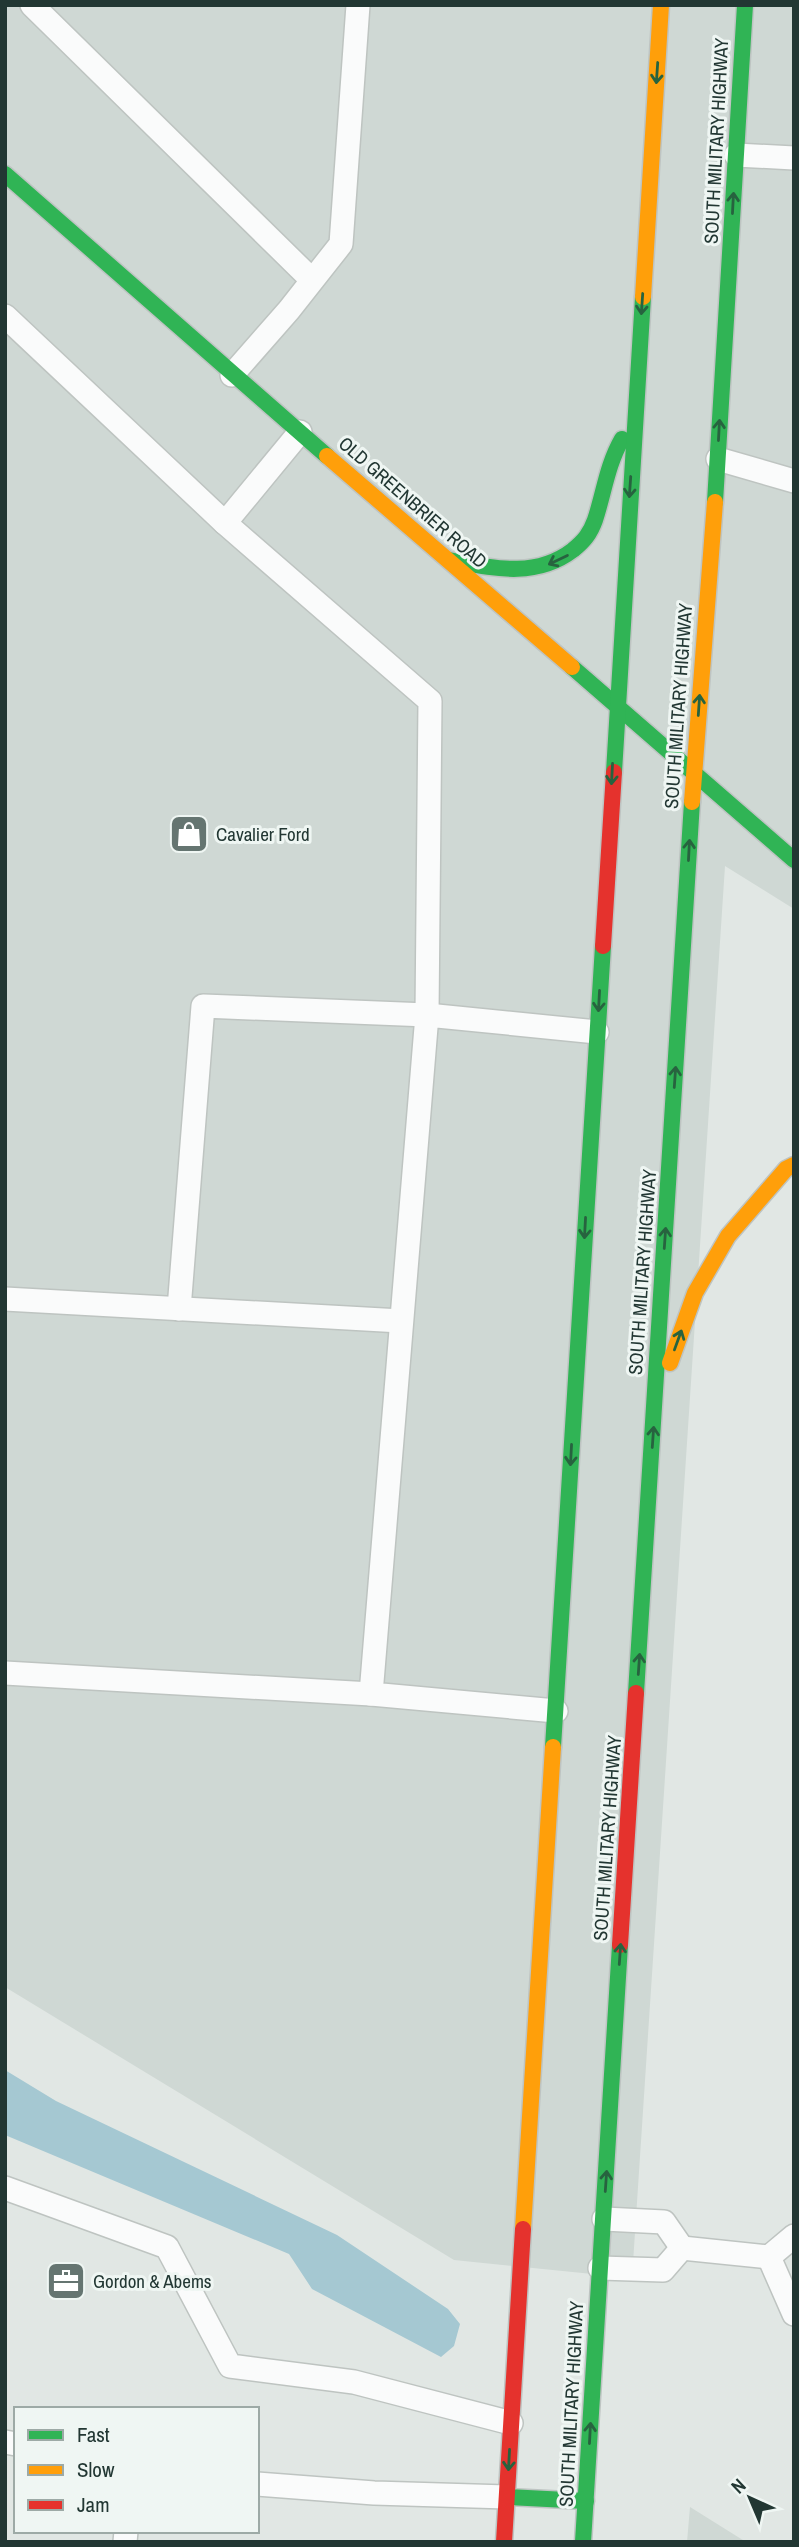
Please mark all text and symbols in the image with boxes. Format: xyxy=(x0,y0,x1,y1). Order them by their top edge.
street label: SOUTH MILITARY HIGHWAY xyxy=(698,37,734,245)
one-way arrow xyxy=(650,62,663,84)
one-way arrow xyxy=(727,192,740,214)
one-way arrow xyxy=(635,292,648,315)
one-way arrow xyxy=(713,418,726,441)
street label: OLD GREENBRIER ROAD xyxy=(333,430,493,574)
one-way arrow xyxy=(624,476,637,499)
one-way arrow xyxy=(548,553,569,567)
street label: SOUTH MILITARY HIGHWAY xyxy=(658,602,698,810)
one-way arrow xyxy=(693,695,706,717)
one-way arrow xyxy=(606,762,619,785)
shop icon: Cavalier Ford xyxy=(168,813,210,855)
place label: Cavalier Ford xyxy=(216,821,310,847)
one-way arrow xyxy=(683,839,696,861)
one-way arrow xyxy=(592,989,605,1012)
one-way arrow xyxy=(669,1066,682,1088)
street label: SOUTH MILITARY HIGHWAY xyxy=(622,1168,662,1376)
one-way arrow xyxy=(578,1217,591,1239)
one-way arrow xyxy=(659,1228,672,1250)
one-way arrow xyxy=(673,1330,685,1352)
one-way arrow xyxy=(647,1426,660,1449)
one-way arrow xyxy=(565,1444,578,1467)
one-way arrow xyxy=(632,1653,645,1676)
street label: SOUTH MILITARY HIGHWAY xyxy=(587,1734,627,1942)
one-way arrow xyxy=(614,1944,627,1966)
one-way arrow xyxy=(600,2171,613,2193)
office icon: Gordon & Abems xyxy=(45,2260,87,2302)
place label: Gordon & Abems xyxy=(93,2268,212,2294)
street label: SOUTH MILITARY HIGHWAY xyxy=(553,2300,589,2508)
legend xyxy=(14,2407,259,2533)
text: Fast xyxy=(77,2420,110,2449)
one-way arrow xyxy=(584,2422,597,2445)
one-way arrow xyxy=(502,2448,515,2471)
text: Slow xyxy=(77,2455,115,2484)
north arrow xyxy=(715,2463,785,2533)
text: N xyxy=(725,2473,751,2499)
text: Jam xyxy=(77,2490,110,2519)

